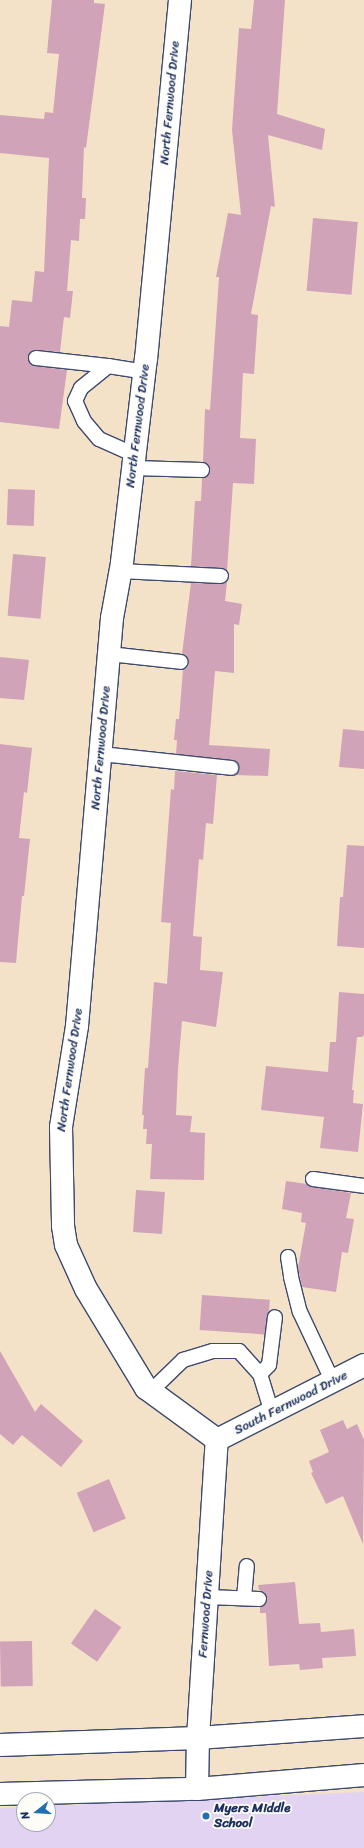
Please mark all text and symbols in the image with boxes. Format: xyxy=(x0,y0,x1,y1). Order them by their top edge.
street label: North Fernwood Drive xyxy=(157,40,183,166)
street label: North Fernwood Drive xyxy=(123,363,153,489)
street label: North Fernwood Drive xyxy=(88,685,114,811)
street label: North Fernwood Drive xyxy=(54,1007,86,1133)
street label: South Fernwood Drive xyxy=(232,1368,350,1438)
street label: Fernwood Drive xyxy=(195,1570,217,1658)
north arrow xyxy=(16,1792,56,1832)
place label: Myers Middle School xyxy=(214,1801,290,1832)
text: N xyxy=(15,1809,35,1822)
marker: Myers Middle School xyxy=(201,1811,211,1821)

